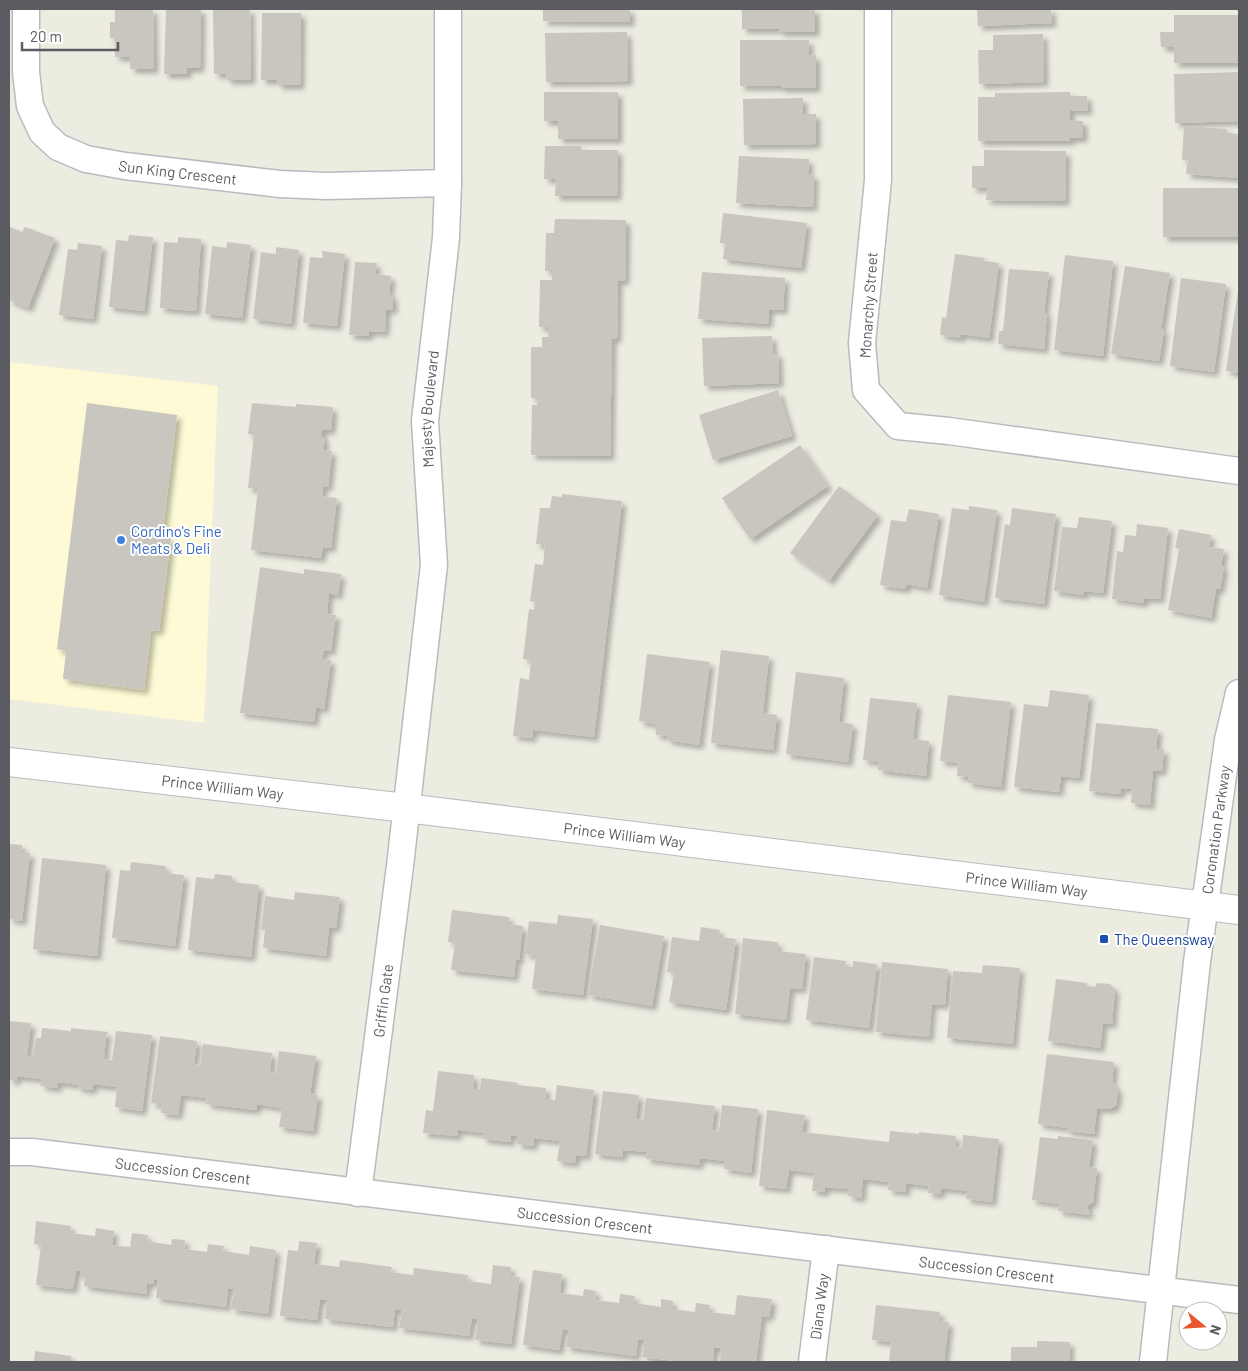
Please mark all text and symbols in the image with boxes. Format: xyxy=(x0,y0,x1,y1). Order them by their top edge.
scale bar xyxy=(22,20,119,52)
text: 20 m xyxy=(30,27,62,45)
street label: Sun King Crescent xyxy=(117,156,238,188)
street label: Monarchy Street xyxy=(855,251,881,359)
street label: Majesty Boulevard xyxy=(416,349,442,468)
place label: Cordino's Fine Meats & Deli xyxy=(131,522,222,557)
marker: Cordino's Fine Meats & Deli xyxy=(115,534,127,546)
street label: Coronation Parkway xyxy=(1198,764,1233,895)
street label: Prince William Way xyxy=(161,771,285,803)
street label: Prince William Way xyxy=(563,818,687,851)
street label: Prince William Way xyxy=(965,868,1089,900)
place label: The Queensway xyxy=(1114,930,1214,948)
marker: The Queensway xyxy=(1098,933,1110,945)
street label: Griffin Gate xyxy=(369,963,396,1038)
street label: Succession Crescent xyxy=(114,1153,252,1188)
street label: Succession Crescent xyxy=(516,1203,654,1237)
street label: Succession Crescent xyxy=(918,1252,1056,1286)
street label: Diana Way xyxy=(806,1272,832,1341)
north arrow xyxy=(1178,1301,1228,1351)
text: N xyxy=(1206,1323,1225,1337)

